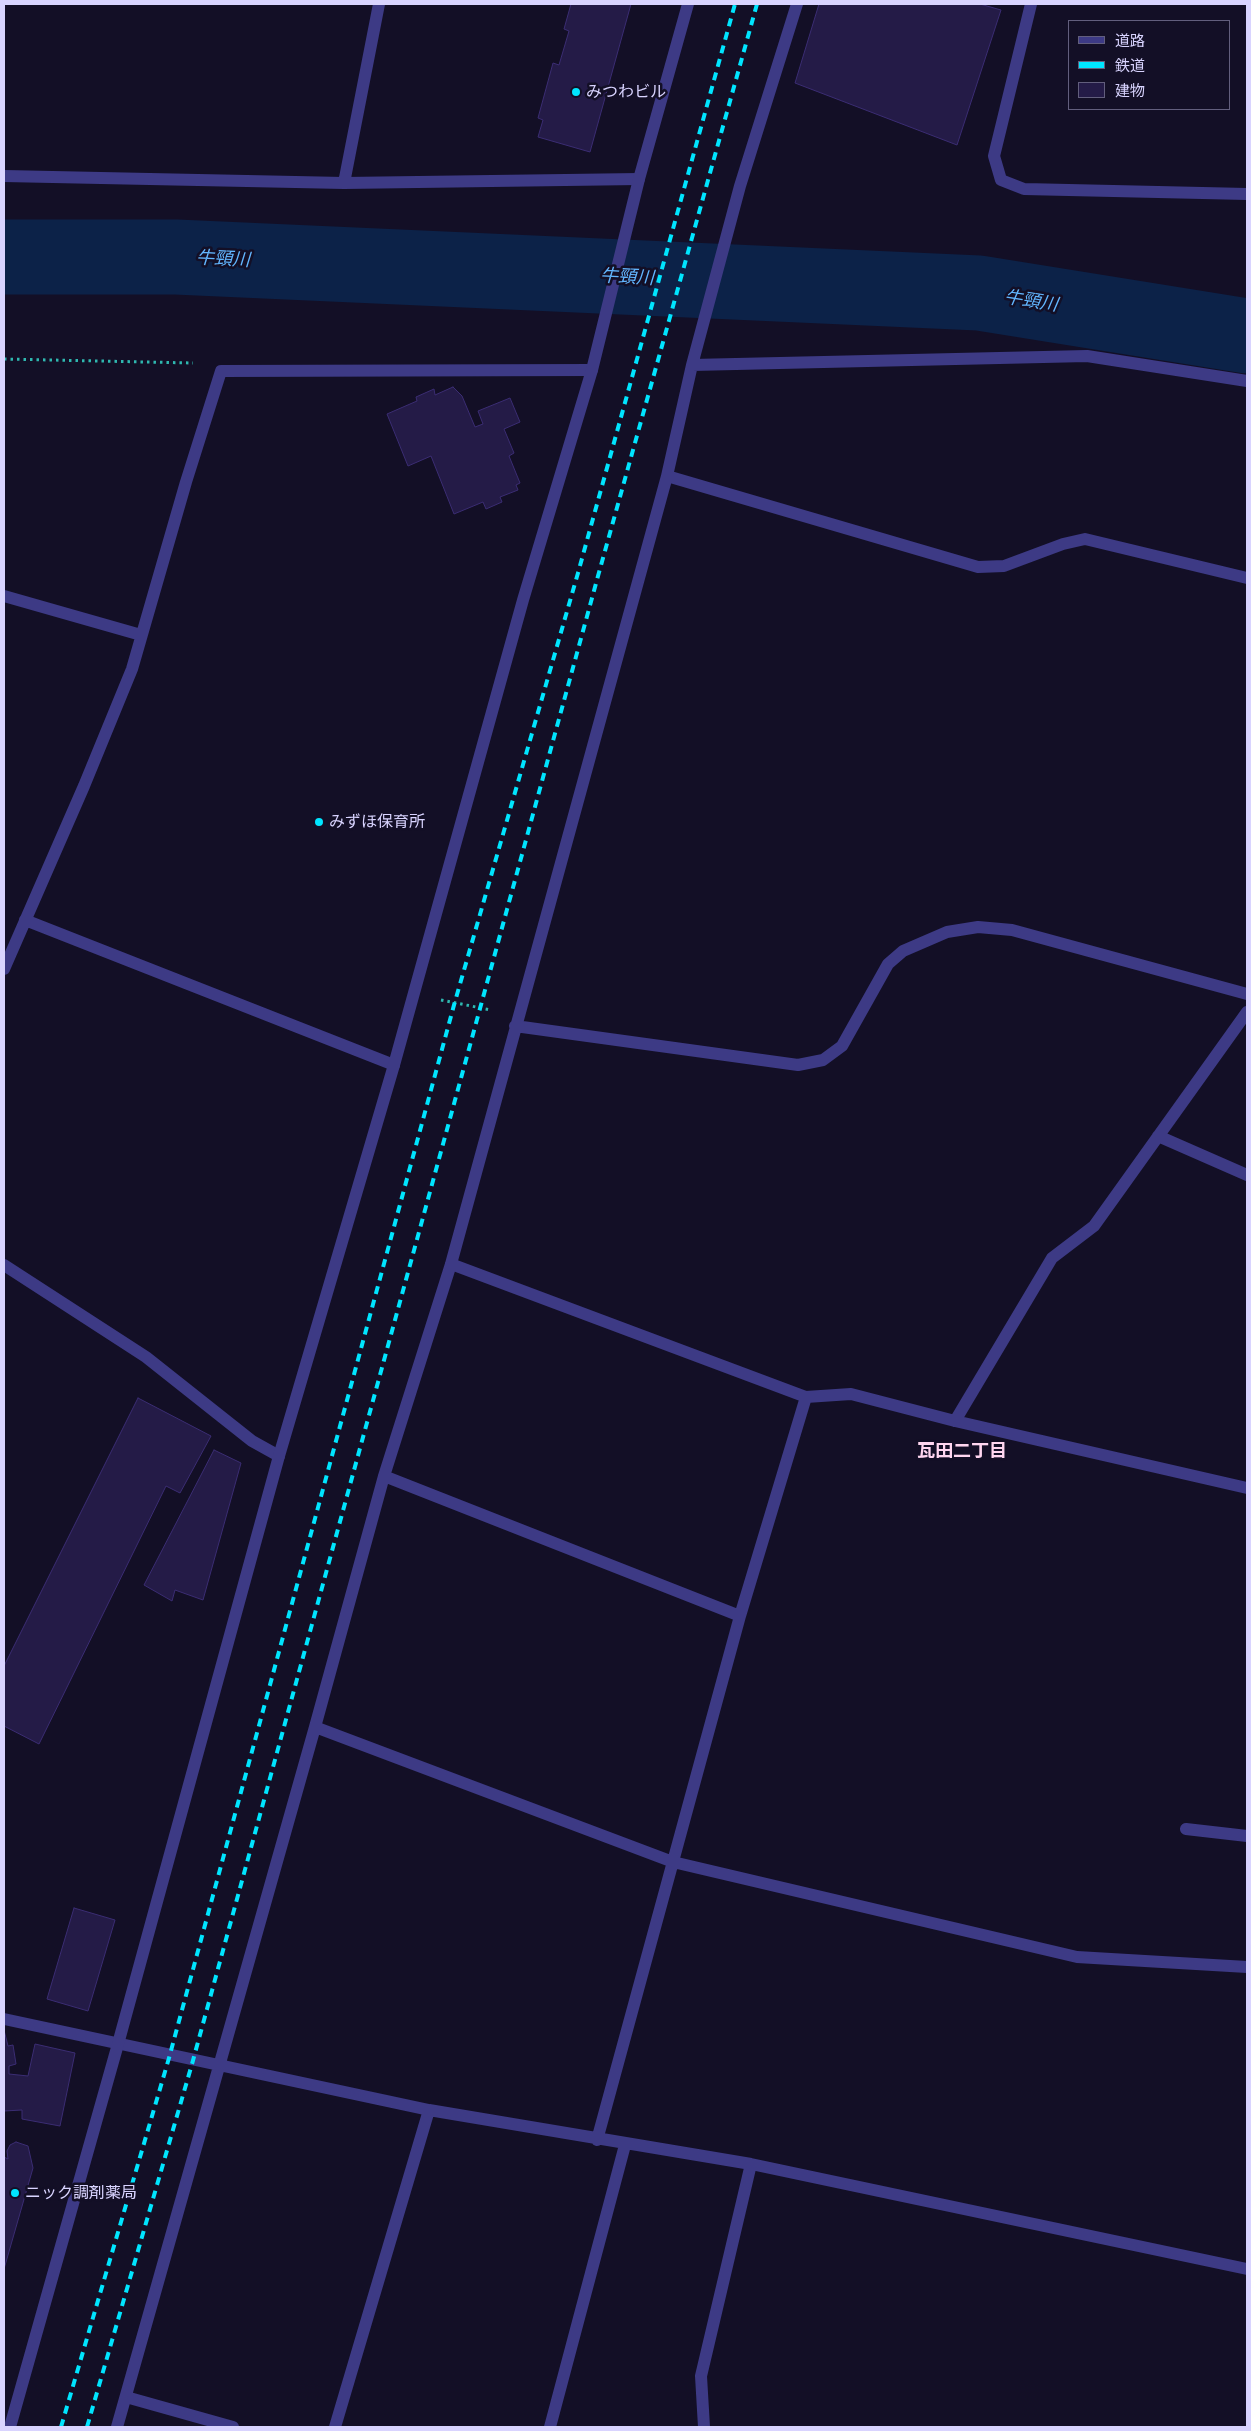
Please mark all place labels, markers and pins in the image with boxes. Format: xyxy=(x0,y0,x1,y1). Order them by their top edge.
place label: みつわビル xyxy=(586,82,666,102)
marker: みつわビル xyxy=(570,86,582,98)
place label: みずほ保育所 xyxy=(329,812,425,832)
marker: みずほ保育所 xyxy=(313,816,325,828)
place label: ニック調剤薬局 xyxy=(25,2183,137,2203)
marker: ニック調剤薬局 xyxy=(9,2187,21,2199)

